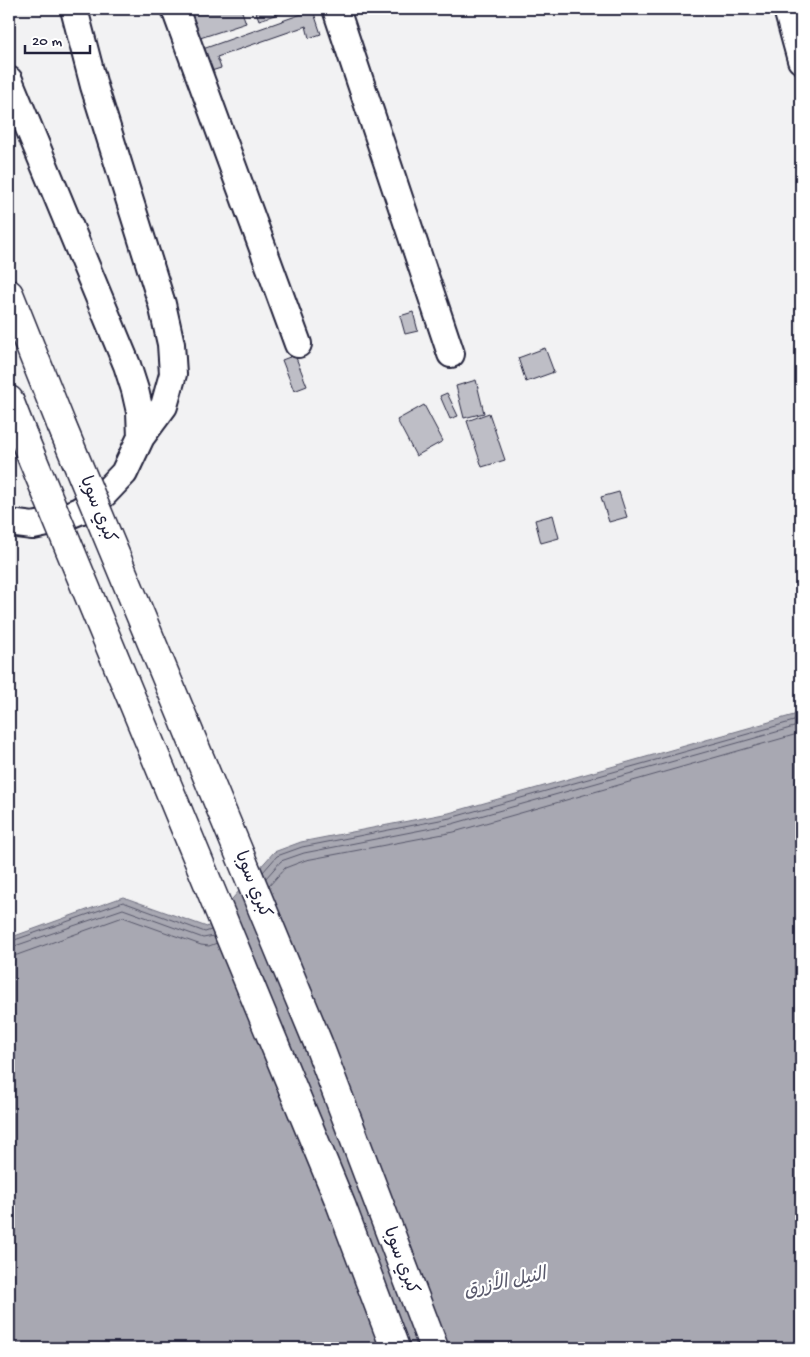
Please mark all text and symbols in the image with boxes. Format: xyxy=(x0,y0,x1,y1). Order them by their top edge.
scale bar xyxy=(25,22,90,54)
text: 20 m xyxy=(32,33,62,51)
street label: كبري سوبا xyxy=(74,473,120,547)
street label: كبري سوبا xyxy=(229,848,275,922)
street label: كبري سوبا xyxy=(378,1224,423,1298)
water label: النيل الأزرق xyxy=(461,1260,550,1304)

